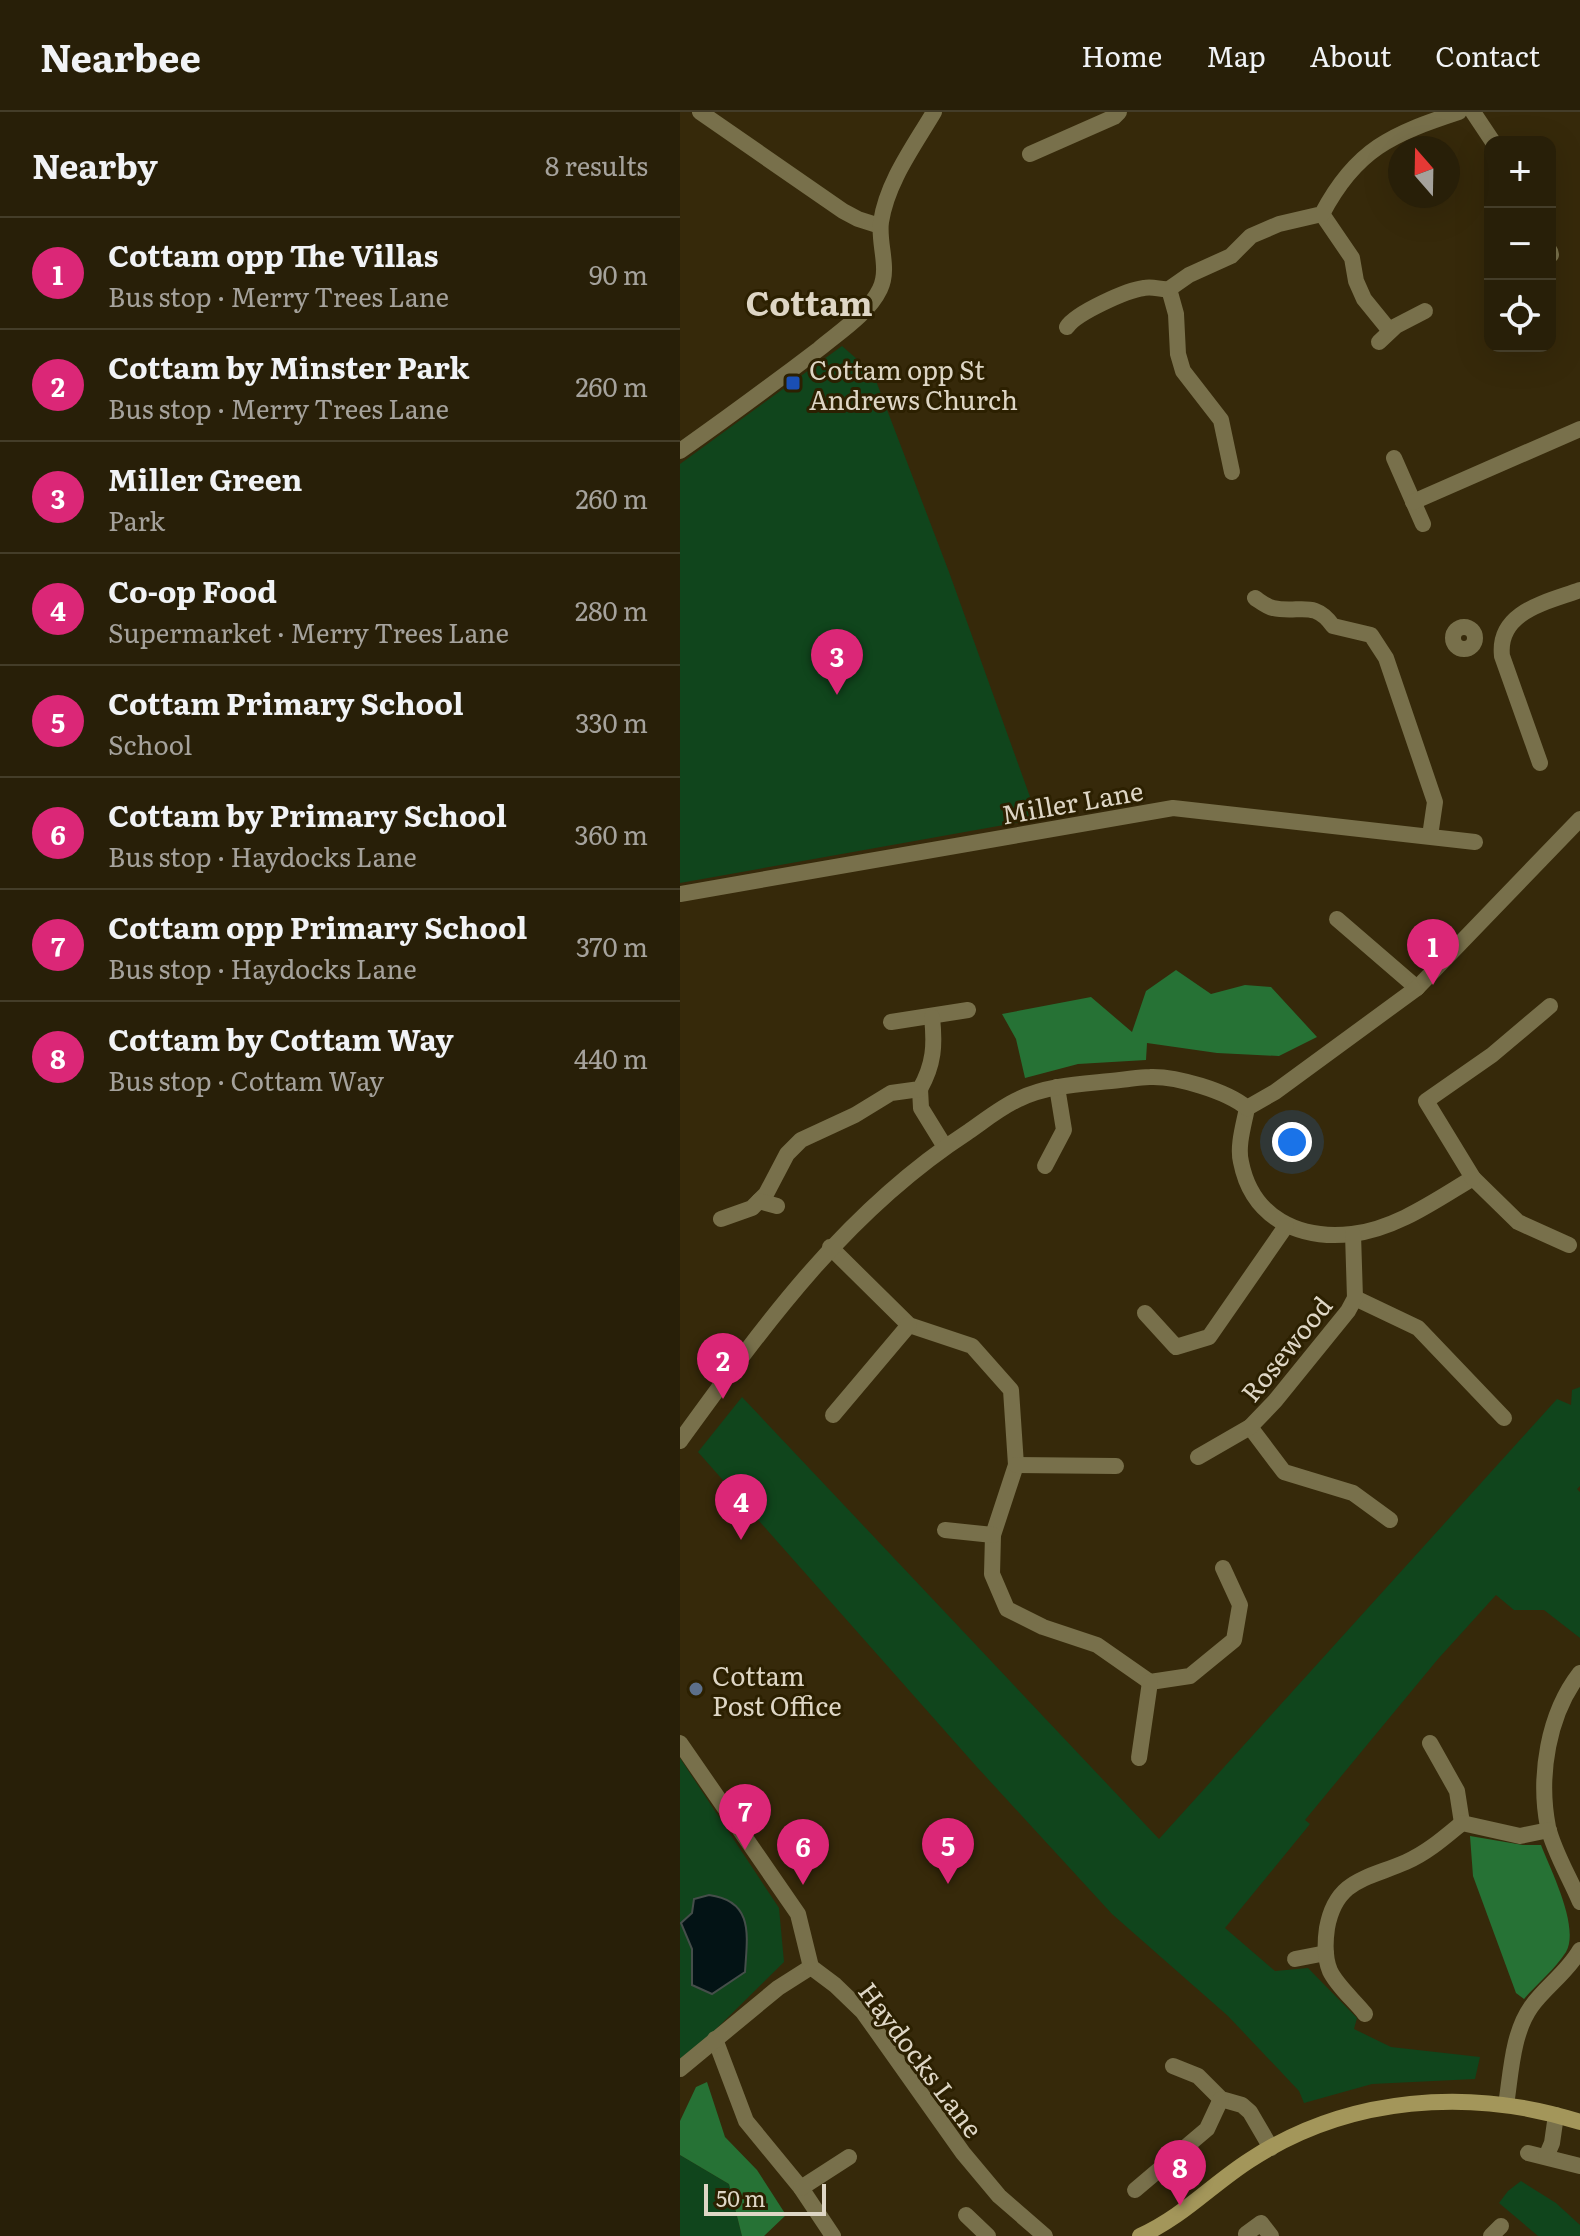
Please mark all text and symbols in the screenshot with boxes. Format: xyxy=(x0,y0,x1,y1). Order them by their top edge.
text: Nearbee xyxy=(40,27,201,84)
text: Home xyxy=(1081,34,1162,76)
text: Map xyxy=(1206,34,1266,76)
text: About xyxy=(1310,34,1391,76)
text: Contact xyxy=(1435,34,1540,76)
north arrow xyxy=(1388,136,1460,208)
map controls xyxy=(1484,136,1556,352)
button: + xyxy=(1484,136,1556,208)
text: Nearby xyxy=(32,139,158,189)
text: 8 results xyxy=(545,145,648,184)
button: − xyxy=(1484,208,1556,280)
text: Cottam opp The Villas xyxy=(108,232,438,276)
text: 1 xyxy=(53,254,63,293)
text: 90 m xyxy=(589,254,648,293)
text: Bus stop · Merry Trees Lane xyxy=(108,276,449,315)
district label: Cottam xyxy=(745,276,873,326)
button: locate xyxy=(1484,280,1556,352)
text: Cottam by Minster Park xyxy=(108,344,469,388)
place label: Cottam opp St Andrews Church xyxy=(809,349,1018,418)
text: 2 xyxy=(51,366,65,405)
text: 260 m xyxy=(575,366,648,405)
marker: Cottam opp St Andrews Church xyxy=(784,374,802,392)
text: Bus stop · Merry Trees Lane xyxy=(108,388,449,427)
text: Miller Green xyxy=(108,456,302,500)
text: 3 xyxy=(51,478,65,517)
text: 260 m xyxy=(575,478,648,517)
text: Park xyxy=(108,500,165,539)
text: Co-op Food xyxy=(108,568,277,612)
text: 4 xyxy=(50,590,66,629)
text: 280 m xyxy=(575,590,648,629)
text: Supermarket · Merry Trees Lane xyxy=(108,612,509,651)
pin: 3 xyxy=(811,629,863,695)
text: Cottam Primary School xyxy=(108,680,464,724)
text: 5 xyxy=(51,702,65,741)
text: 330 m xyxy=(575,702,648,741)
text: School xyxy=(108,724,192,763)
street label: Miller Lane xyxy=(998,769,1146,833)
text: Cottam by Primary School xyxy=(108,792,507,836)
text: 6 xyxy=(50,814,66,853)
text: 360 m xyxy=(574,814,648,853)
text: Bus stop · Haydocks Lane xyxy=(108,836,417,875)
text: Cottam opp Primary School xyxy=(108,904,527,948)
pin: 1 xyxy=(1407,919,1459,985)
text: 7 xyxy=(51,926,65,965)
text: 370 m xyxy=(576,926,648,965)
text: Bus stop · Haydocks Lane xyxy=(108,948,417,987)
text: Cottam by Cottam Way xyxy=(108,1016,454,1060)
text: 8 xyxy=(50,1038,66,1077)
text: 440 m xyxy=(574,1038,648,1077)
text: Bus stop · Cottam Way xyxy=(108,1060,384,1099)
your location xyxy=(1272,1122,1312,1162)
street label: Rosewood xyxy=(1230,1287,1340,1409)
pin: 2 xyxy=(697,1333,749,1399)
pin: 4 xyxy=(715,1474,767,1540)
place label: Cottam Post Office xyxy=(712,1655,842,1724)
marker: Cottam Post Office xyxy=(687,1680,705,1698)
pin: 7 xyxy=(719,1784,771,1850)
pin: 5 xyxy=(922,1818,974,1884)
pin: 6 xyxy=(777,1819,829,1885)
street label: Haydocks Lane xyxy=(850,1973,994,2145)
pin: 8 xyxy=(1154,2140,1206,2206)
scale bar xyxy=(704,2180,826,2216)
text: 50 m xyxy=(716,2181,766,2214)

